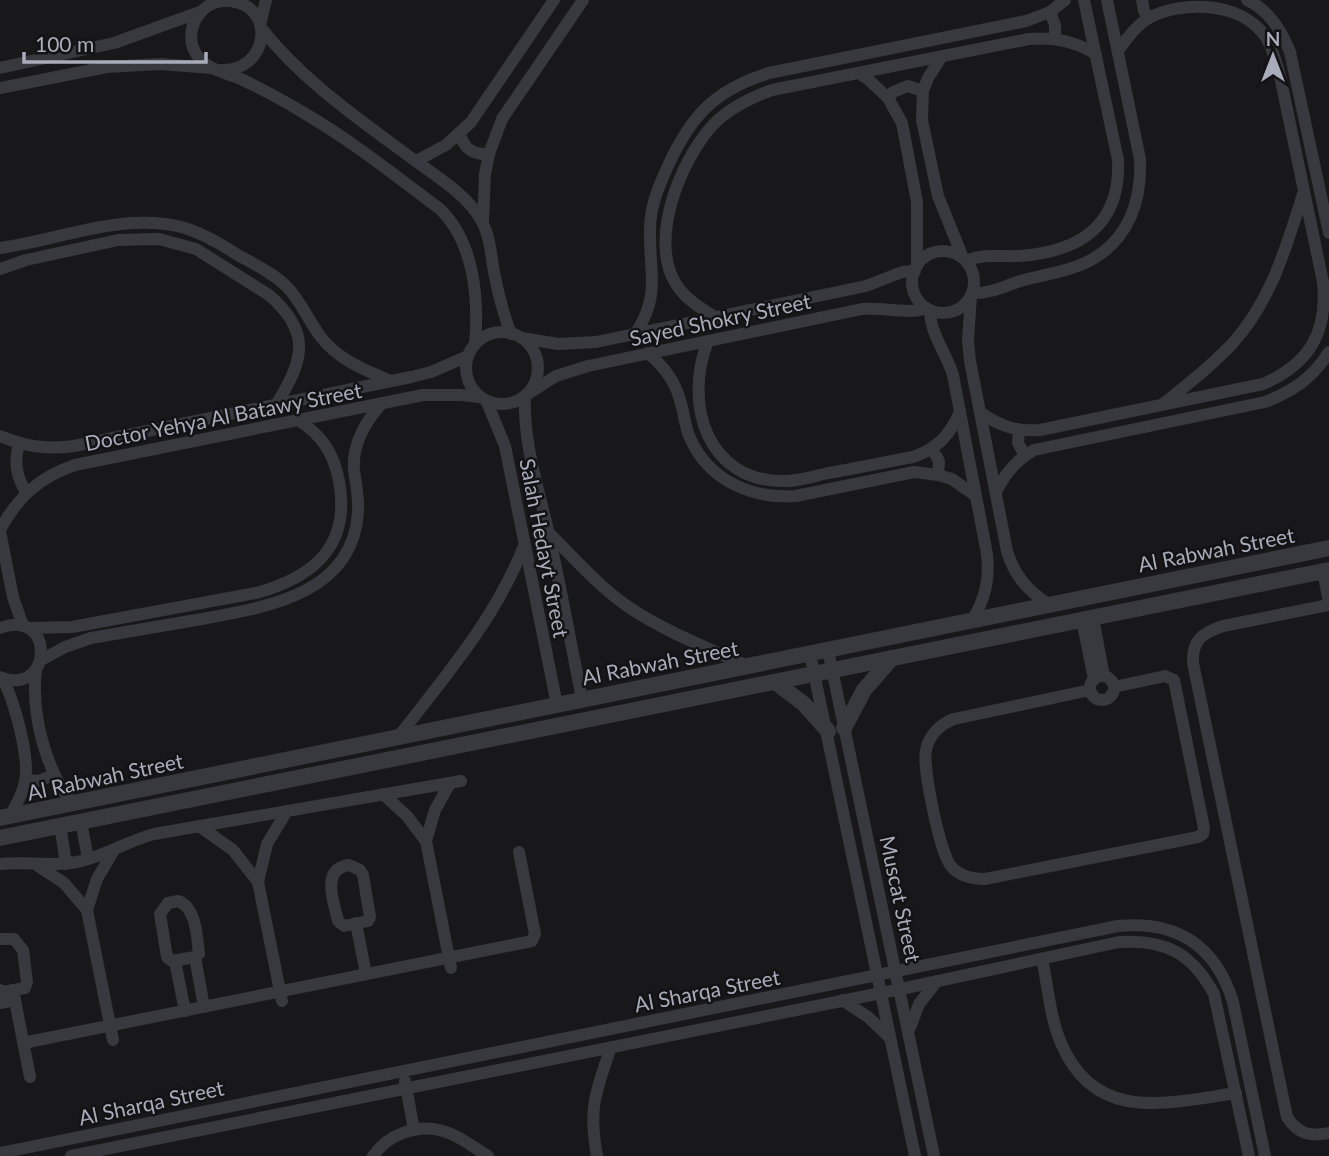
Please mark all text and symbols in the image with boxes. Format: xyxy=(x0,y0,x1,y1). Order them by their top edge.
scale bar xyxy=(24,21,206,65)
north arrow xyxy=(1238,21,1308,91)
text: N xyxy=(1266,27,1280,50)
text: 100 m xyxy=(35,31,94,56)
street label: Sayed Shokry Street xyxy=(627,288,813,350)
street label: Doctor Yehya Al Batawy Street xyxy=(82,377,364,455)
street label: Salah Hedayt Street xyxy=(515,456,575,640)
street label: Al Rabwah Street xyxy=(1136,521,1297,576)
street label: Al Rabwah Street xyxy=(580,634,741,689)
street label: Al Rabwah Street xyxy=(25,747,186,805)
street label: Muscat Street xyxy=(875,833,927,965)
street label: Al Sharqa Street xyxy=(632,964,782,1016)
street label: Al Sharqa Street xyxy=(76,1074,226,1130)

